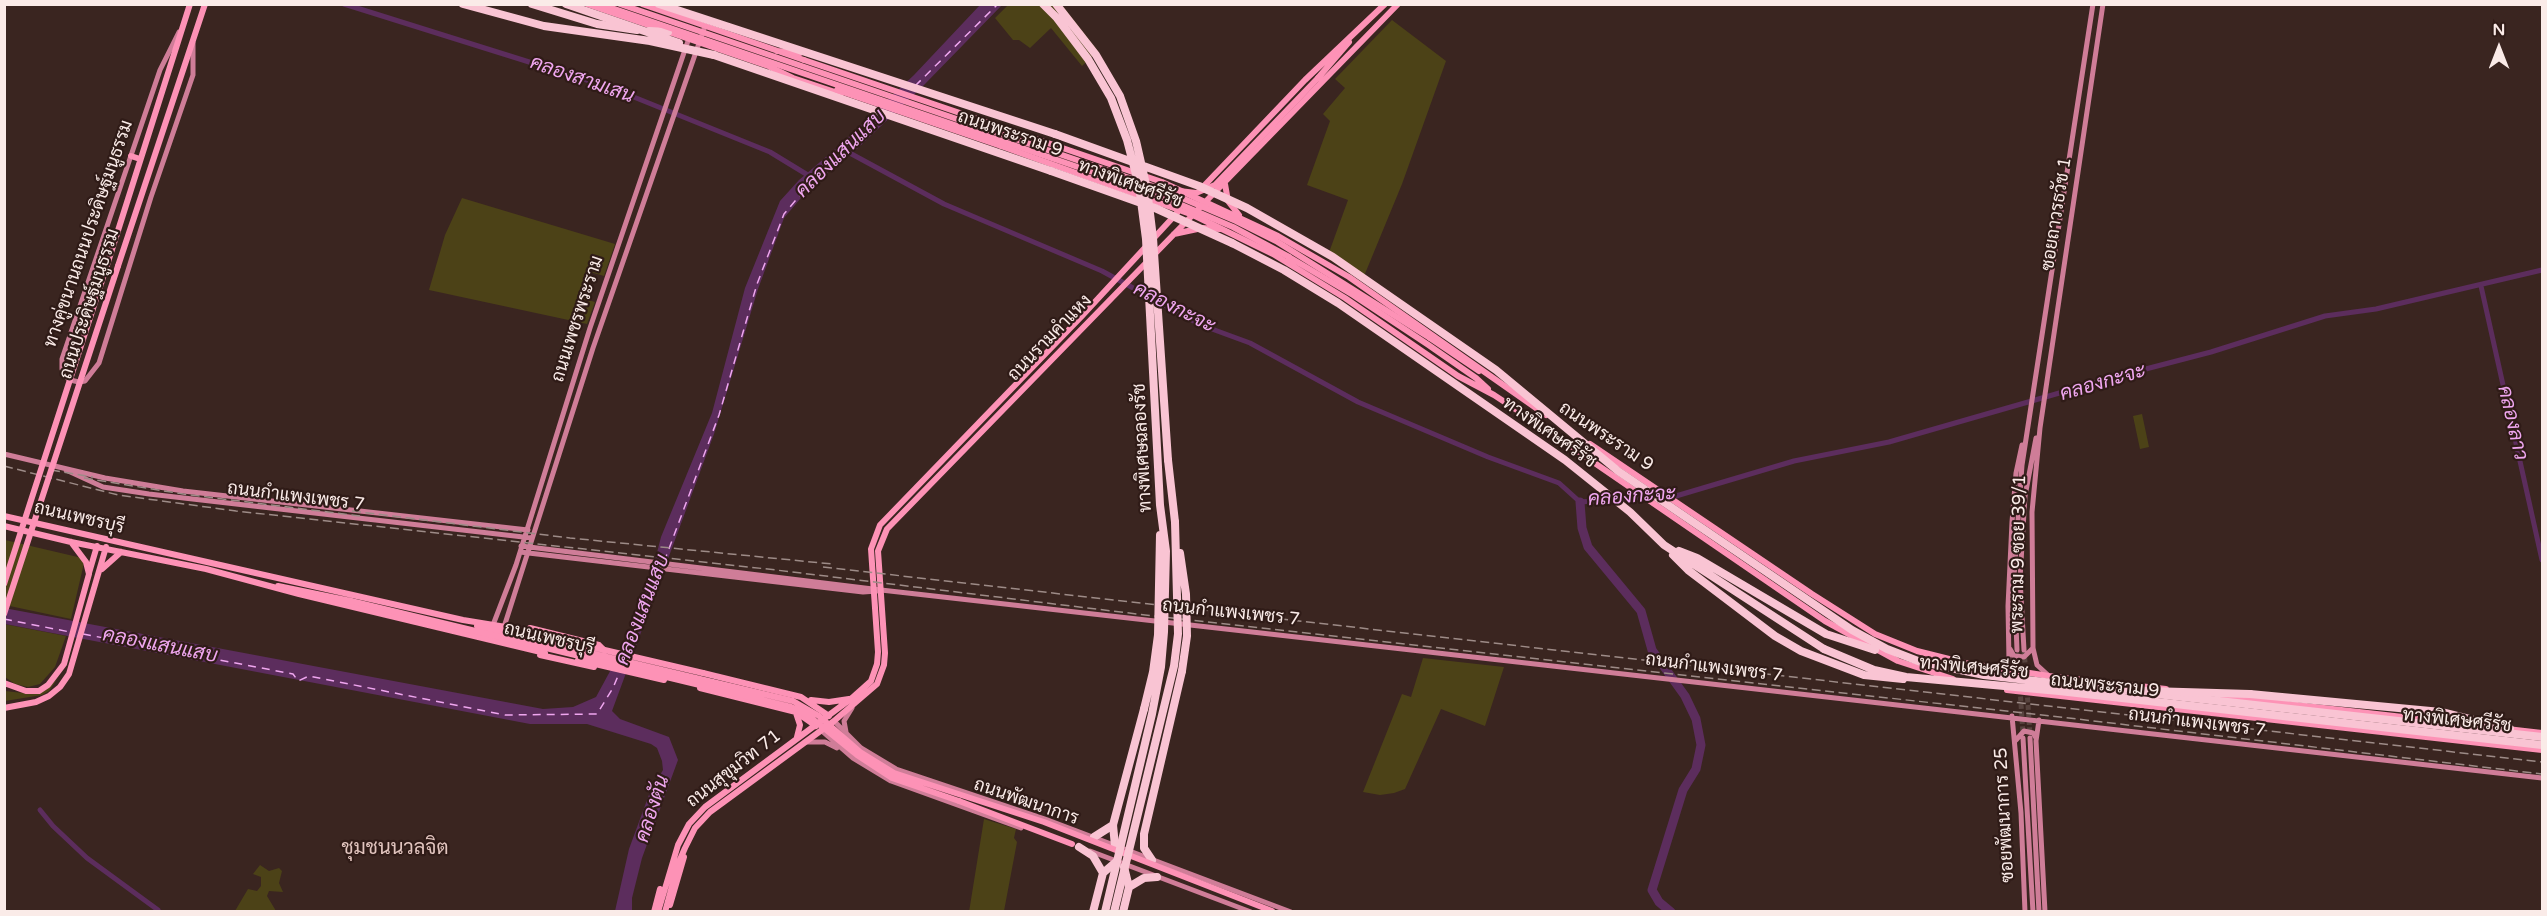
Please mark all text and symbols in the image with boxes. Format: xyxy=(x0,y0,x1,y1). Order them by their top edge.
north arrow xyxy=(2469,18,2529,78)
text: N xyxy=(2493,20,2505,40)
water label: คลองสามเสน xyxy=(527,51,637,109)
water label: คลองแสนแสบ xyxy=(791,105,891,203)
street label: ถนนพระราม 9 xyxy=(955,106,1065,162)
street label: ทางคู่ขนานถนนประดิษฐ์มนูธรรม xyxy=(40,118,138,350)
street label: ทางพิเศษศรีรัช xyxy=(1075,155,1185,213)
street label: ซอยถาวรธวัช 1 xyxy=(2037,156,2077,272)
street label: ถนนประดิษฐ์มนูธรรม xyxy=(56,226,124,382)
street label: ถนนเพชรพระราม xyxy=(547,253,609,385)
water label: คลองกะจะ xyxy=(1129,277,1219,339)
street label: ถนนรามคำแหง xyxy=(1004,290,1096,386)
water label: คลองกะจะ xyxy=(2057,359,2149,407)
street label: ทางพิเศษฉลองรัช xyxy=(1129,383,1157,513)
water label: คลองลาว xyxy=(2492,383,2532,463)
street label: ทางพิเศษศรีรัช xyxy=(1498,393,1600,473)
street label: ถนนพระราม 9 xyxy=(1555,398,1657,476)
street label: พระราม 9 ซอย 39/1 xyxy=(2007,474,2031,634)
street label: ถนนกำแพงเพชร 7 xyxy=(226,478,366,516)
water label: คลองกะจะ xyxy=(1587,482,1677,512)
street label: ถนนเพชรบุรี xyxy=(32,497,126,539)
water label: คลองแสนแสบ xyxy=(611,551,675,669)
street label: ถนนกำแพงเพชร 7 xyxy=(1161,595,1301,631)
street label: ถนนเพชรบุรี xyxy=(502,618,596,660)
water label: คลองแสนแสบ xyxy=(101,623,219,669)
street label: ถนนกำแพงเพชร 7 xyxy=(1644,649,1784,687)
street label: ทางพิเศษศรีรัช xyxy=(1919,652,2029,684)
street label: ถนนพระราม 9 xyxy=(2050,670,2160,702)
street label: ถนนกำแพงเพชร 7 xyxy=(2127,704,2267,742)
street label: ทางพิเศษศรีรัช xyxy=(2401,705,2513,737)
street label: ถนนสุขุมวิท 71 xyxy=(682,725,786,813)
street label: ซอยพัฒนาการ 25 xyxy=(1991,747,2019,883)
water label: คลองตัน xyxy=(631,772,675,846)
street label: ถนนพัฒนาการ xyxy=(971,774,1081,830)
district label: ชุมชนนวลจิต xyxy=(341,837,449,861)

